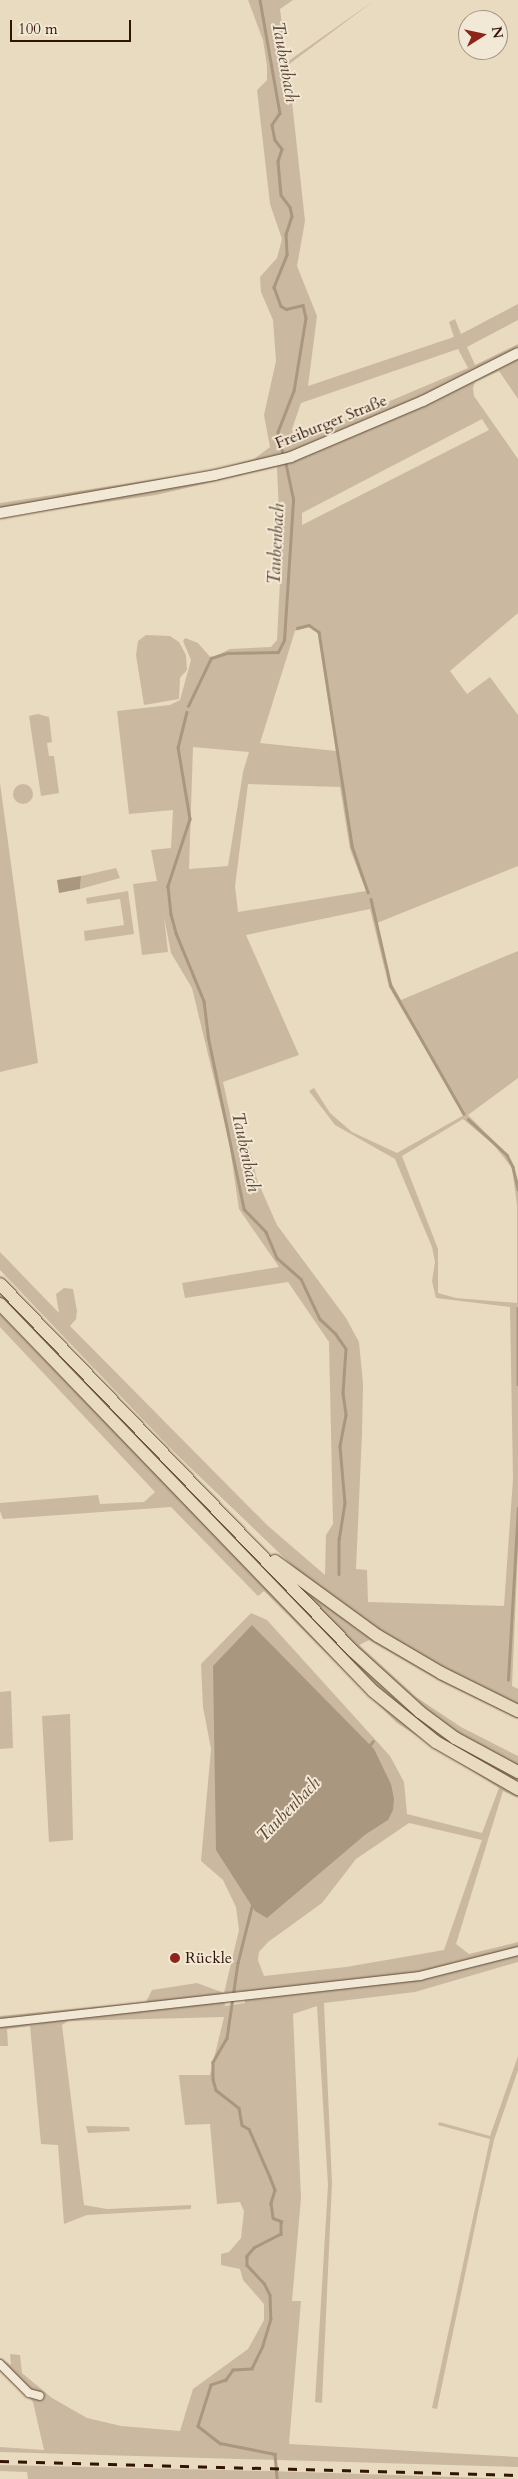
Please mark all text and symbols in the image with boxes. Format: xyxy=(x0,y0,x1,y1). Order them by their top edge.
scale bar xyxy=(12,10,134,42)
north arrow xyxy=(458,10,508,60)
text: 100 m xyxy=(18,19,58,39)
water label: Taubenbach xyxy=(266,20,302,104)
text: N xyxy=(487,25,508,40)
street label: Freiburger Straße xyxy=(272,391,390,453)
water label: Taubenbach xyxy=(264,503,290,585)
water label: Taubenbach xyxy=(226,1110,264,1194)
water label: Taubenbach xyxy=(253,1773,325,1847)
place label: Rückle xyxy=(185,1948,232,1968)
marker: Rückle xyxy=(169,1952,181,1964)

